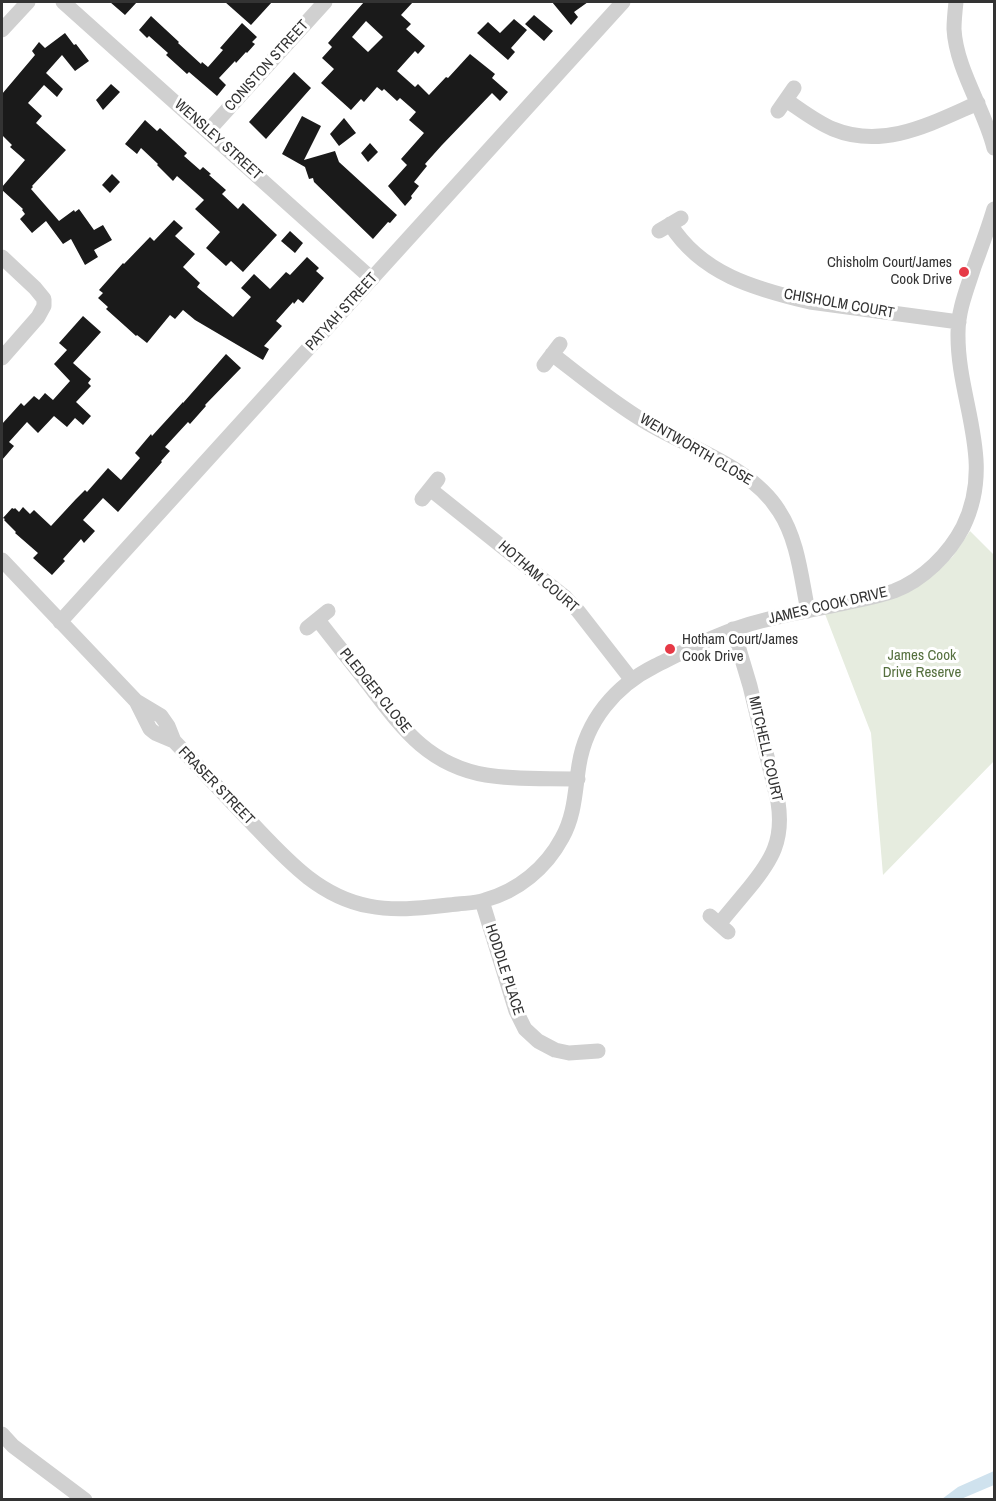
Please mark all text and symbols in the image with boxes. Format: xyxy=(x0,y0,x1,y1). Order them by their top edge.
street label: CONISTON STREET xyxy=(221,17,313,115)
street label: WENSLEY STREET xyxy=(170,96,266,184)
place label: Chisholm Court/James Cook Drive xyxy=(827,254,952,289)
marker: Chisholm Court/James Cook Drive xyxy=(957,265,971,279)
street label: PATYAH STREET xyxy=(302,269,382,355)
street label: CHISHOLM COURT xyxy=(782,285,896,323)
street label: WENTWORTH CLOSE xyxy=(636,410,756,490)
street label: HOTHAM COURT xyxy=(494,537,582,617)
street label: JAMES COOK DRIVE xyxy=(767,584,889,628)
place label: Hotham Court/James Cook Drive xyxy=(682,631,798,666)
marker: Hotham Court/James Cook Drive xyxy=(663,642,677,656)
street label: PLEDGER CLOSE xyxy=(335,645,415,737)
park label: James Cook Drive Reserve xyxy=(883,647,961,682)
street label: MITCHELL COURT xyxy=(744,694,786,804)
street label: FRASER STREET xyxy=(174,743,258,829)
street label: HODDLE PLACE xyxy=(481,922,527,1018)

